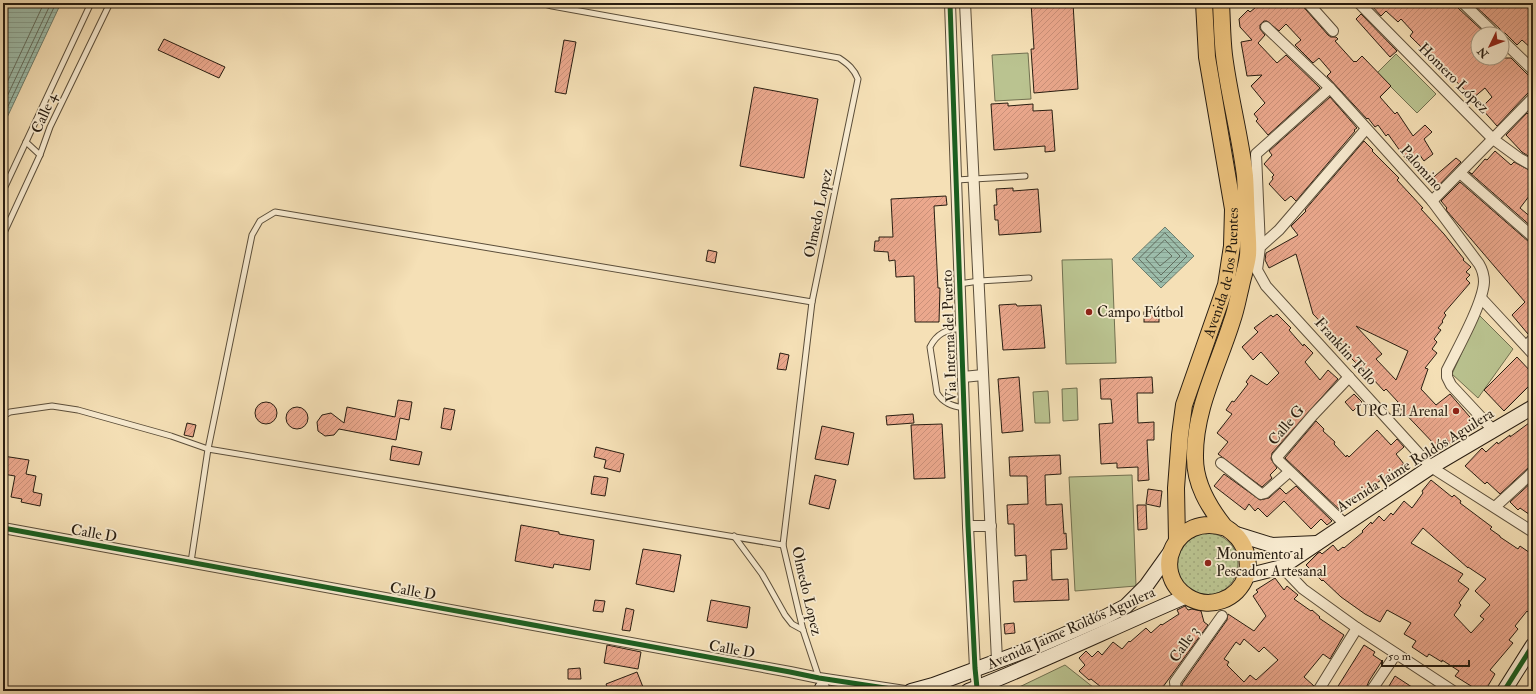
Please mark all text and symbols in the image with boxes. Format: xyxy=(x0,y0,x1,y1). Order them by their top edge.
north arrow xyxy=(1470,26,1510,66)
street label: Homero López xyxy=(1414,39,1493,118)
text: N xyxy=(1474,44,1492,61)
street label: Calle 4 xyxy=(27,89,62,136)
street label: Palomino xyxy=(1396,141,1447,196)
street label: Olmedo Lopez xyxy=(800,167,838,260)
street label: Avenida de los Puentes xyxy=(1199,207,1243,341)
street label: Via Interna del Puerto xyxy=(938,269,961,402)
place label: Campo Fútbol xyxy=(1097,303,1184,323)
marker: Campo Fútbol xyxy=(1084,307,1094,317)
street label: Franklin Tello xyxy=(1310,313,1381,389)
street label: Calle G xyxy=(1264,401,1309,449)
place label: UPC El Arenal xyxy=(1356,402,1448,421)
street label: Avenida Jaime Roldós Aguilera xyxy=(1332,404,1499,518)
marker: UPC El Arenal xyxy=(1451,406,1461,416)
street label: Calle D xyxy=(69,520,118,547)
street label: Olmedo Lopez xyxy=(786,545,826,638)
place label: Monumento al Pescador Artesanal xyxy=(1216,545,1327,581)
marker: Monumento al Pescador Artesanal xyxy=(1203,558,1213,568)
street label: Calle D xyxy=(388,578,437,605)
street label: Avenida Jaime Roldós Aguilera xyxy=(983,582,1159,675)
street label: Calle 3 xyxy=(1165,622,1204,666)
street label: Calle D xyxy=(707,636,756,663)
scale bar xyxy=(1382,642,1469,668)
text: 50 m xyxy=(1388,649,1412,664)

